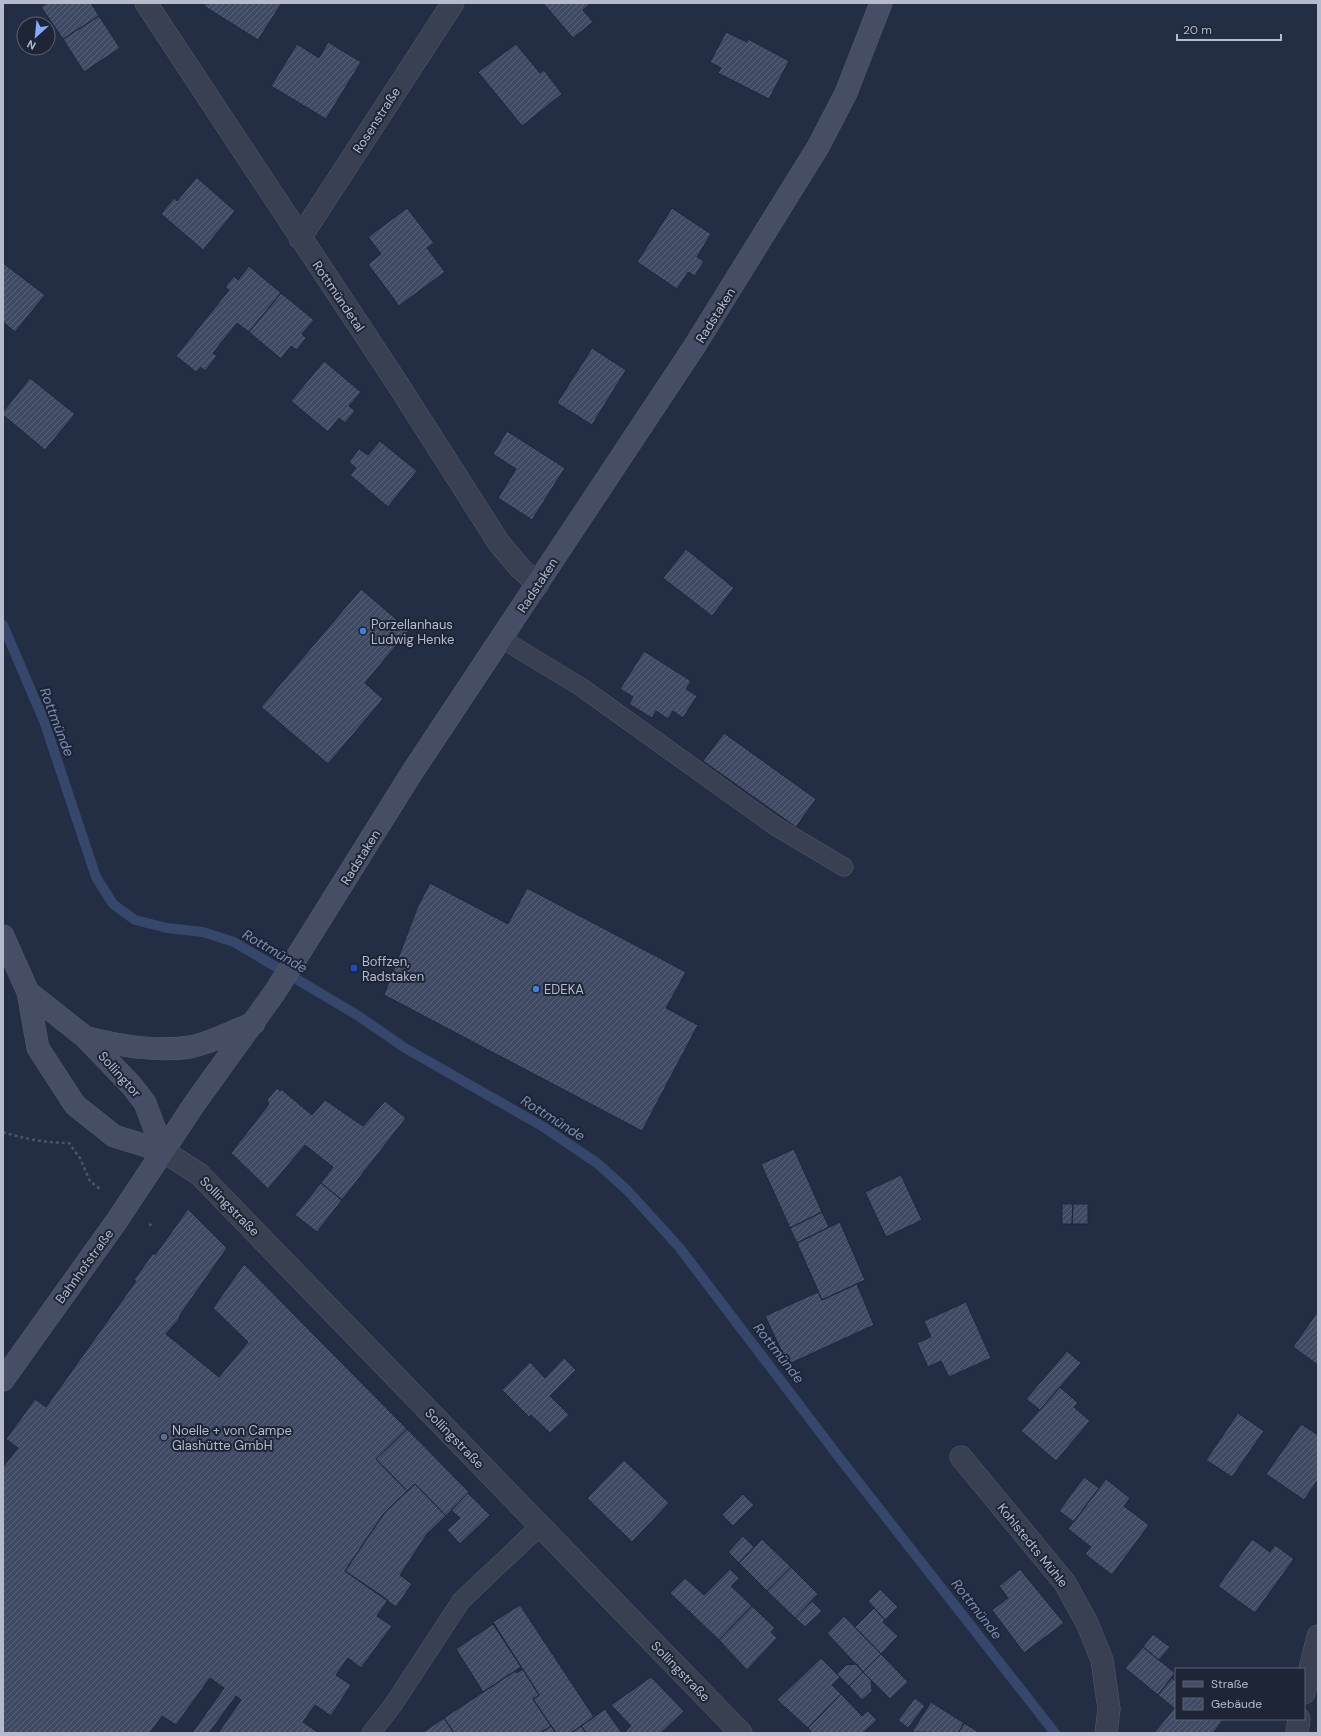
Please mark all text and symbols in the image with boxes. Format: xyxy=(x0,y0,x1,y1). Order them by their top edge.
north arrow xyxy=(16,16,56,56)
scale bar xyxy=(1177,16,1281,42)
text: 20 m xyxy=(1183,22,1212,38)
text: N xyxy=(25,37,38,53)
street label: Rosenstraße xyxy=(349,84,404,157)
street label: Rottmündetal xyxy=(309,258,369,335)
street label: Radstaken xyxy=(692,284,739,346)
street label: Radstaken xyxy=(513,555,561,616)
place label: Porzellanhaus Ludwig Henke xyxy=(371,616,454,648)
marker: Porzellanhaus Ludwig Henke xyxy=(358,626,368,636)
water label: Rottmünde xyxy=(36,685,78,759)
street label: Radstaken xyxy=(337,826,384,888)
water label: Rottmünde xyxy=(239,925,311,977)
place label: Boffzen, Radstaken xyxy=(362,953,424,985)
marker: Boffzen, Radstaken xyxy=(349,963,359,973)
place label: EDEKA xyxy=(544,981,584,998)
marker: EDEKA xyxy=(531,984,541,994)
street label: Sollingtor xyxy=(94,1048,145,1101)
water label: Rottmünde xyxy=(518,1091,588,1145)
street label: Sollingstraße xyxy=(196,1173,263,1240)
street label: Bahnhofstraße xyxy=(52,1226,117,1307)
water label: Rottmünde xyxy=(750,1319,808,1387)
street label: Sollingstraße xyxy=(421,1404,488,1472)
place label: Noelle + von Campe Glashütte GmbH xyxy=(172,1422,292,1454)
marker: Noelle + von Campe Glashütte GmbH xyxy=(159,1432,169,1442)
street label: Kohlstedts Mühle xyxy=(994,1500,1072,1591)
water label: Rottmünde xyxy=(948,1575,1006,1643)
street label: Sollingstraße xyxy=(647,1637,714,1705)
legend xyxy=(1175,1668,1305,1720)
text: Straße xyxy=(1211,1676,1248,1692)
text: Gebäude xyxy=(1211,1696,1262,1712)

